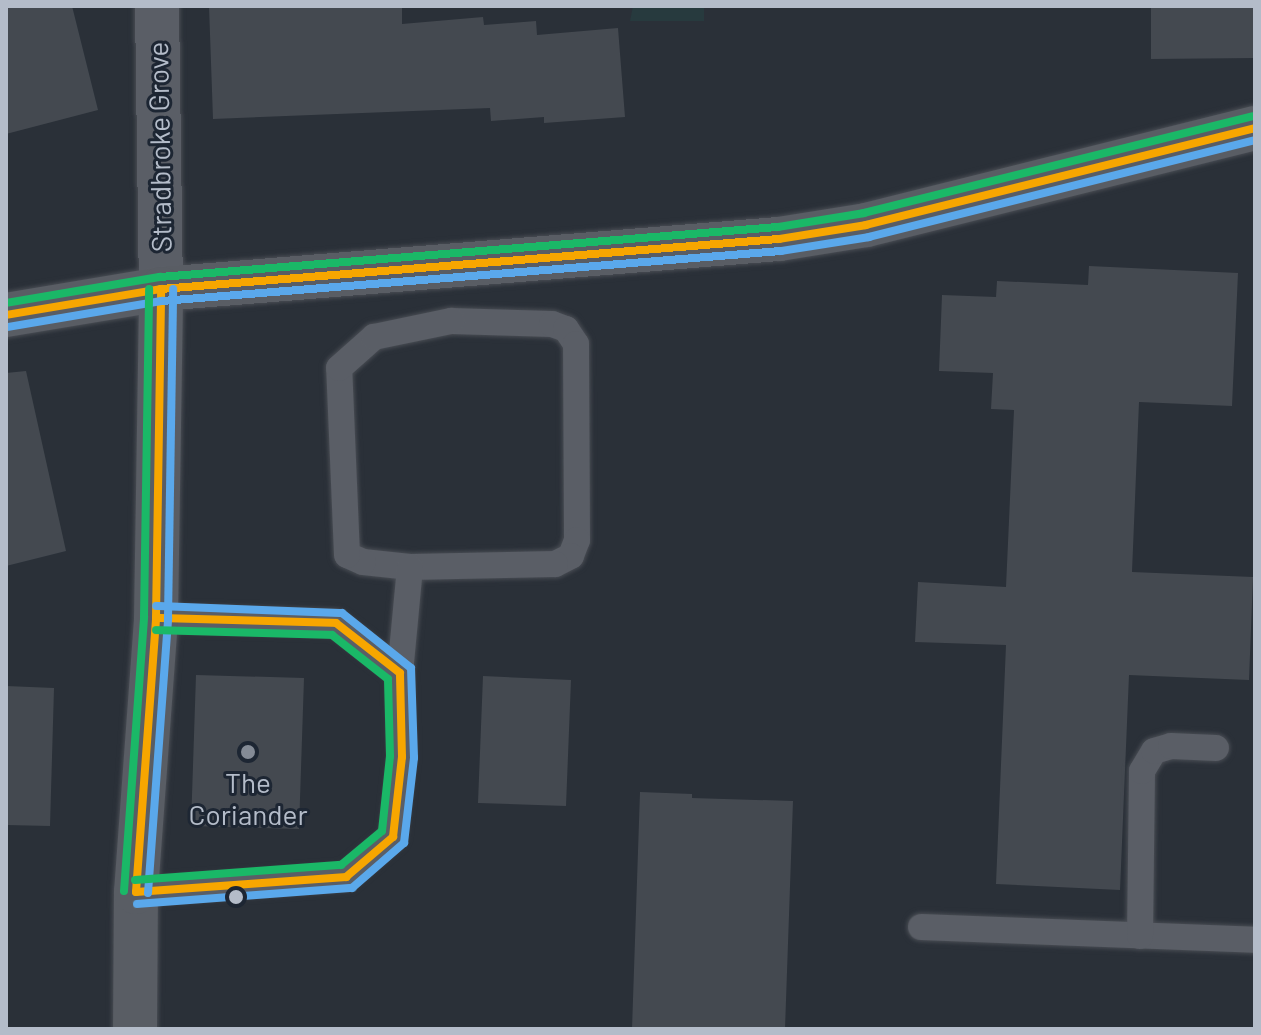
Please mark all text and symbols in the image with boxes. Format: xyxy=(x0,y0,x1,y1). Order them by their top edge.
street label: Stradbroke Grove xyxy=(140,41,178,253)
marker: The Coriander xyxy=(239,743,257,761)
place label: The Coriander xyxy=(188,765,308,831)
unlabelled marker xyxy=(228,889,244,905)

